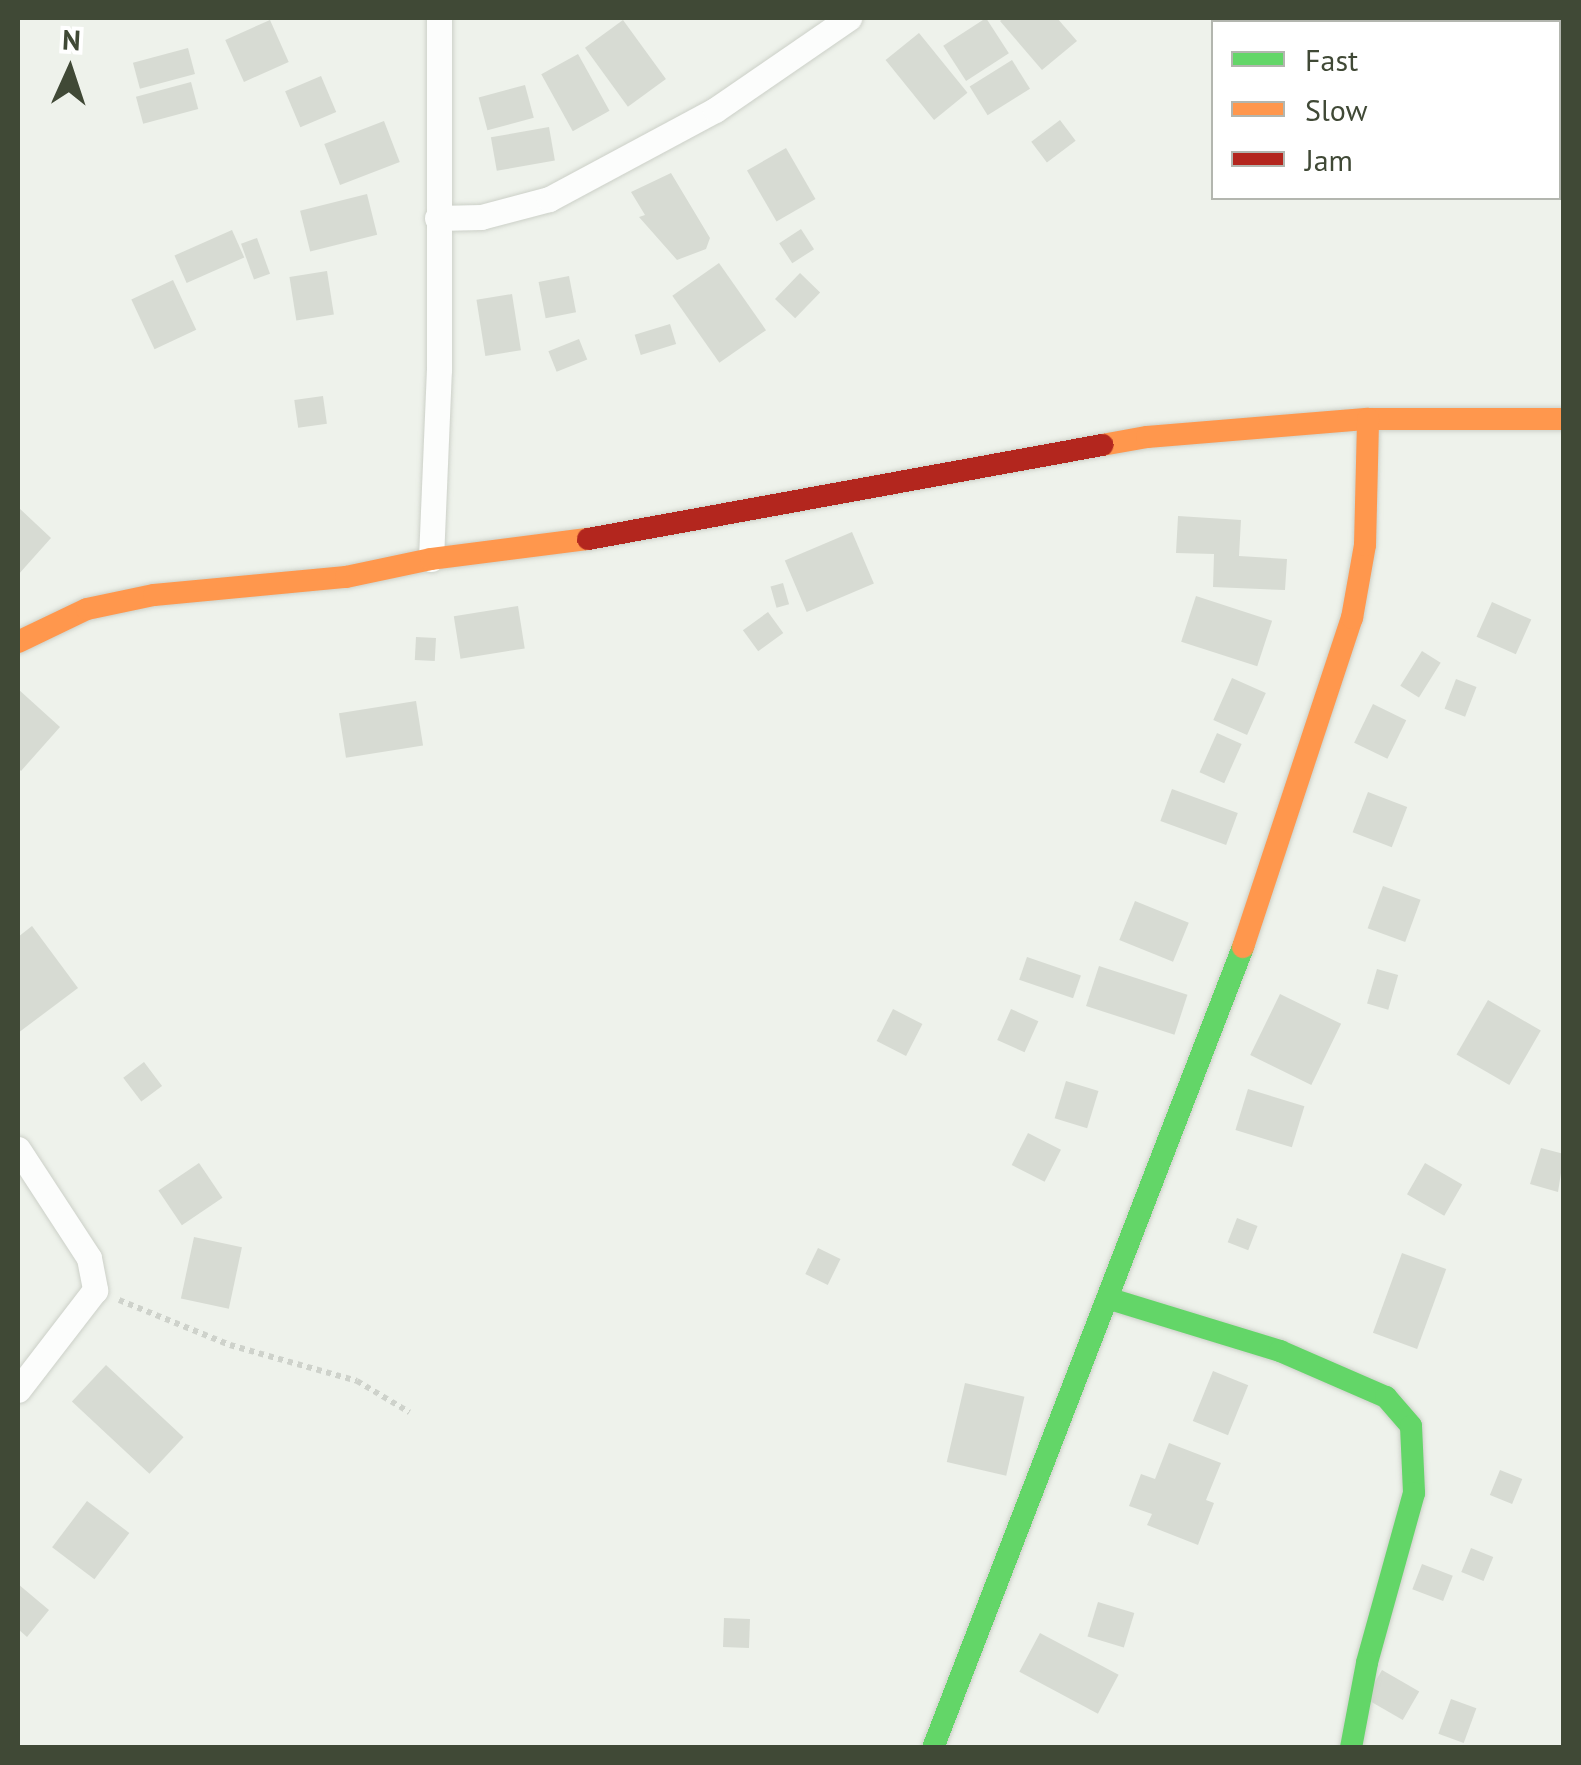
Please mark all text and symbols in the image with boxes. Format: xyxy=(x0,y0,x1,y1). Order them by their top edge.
north arrow xyxy=(20,20,120,120)
legend xyxy=(1211,20,1561,200)
text: N xyxy=(61,21,82,58)
text: Fast xyxy=(1305,40,1358,79)
text: Slow xyxy=(1305,90,1368,129)
text: Jam xyxy=(1305,140,1353,179)

